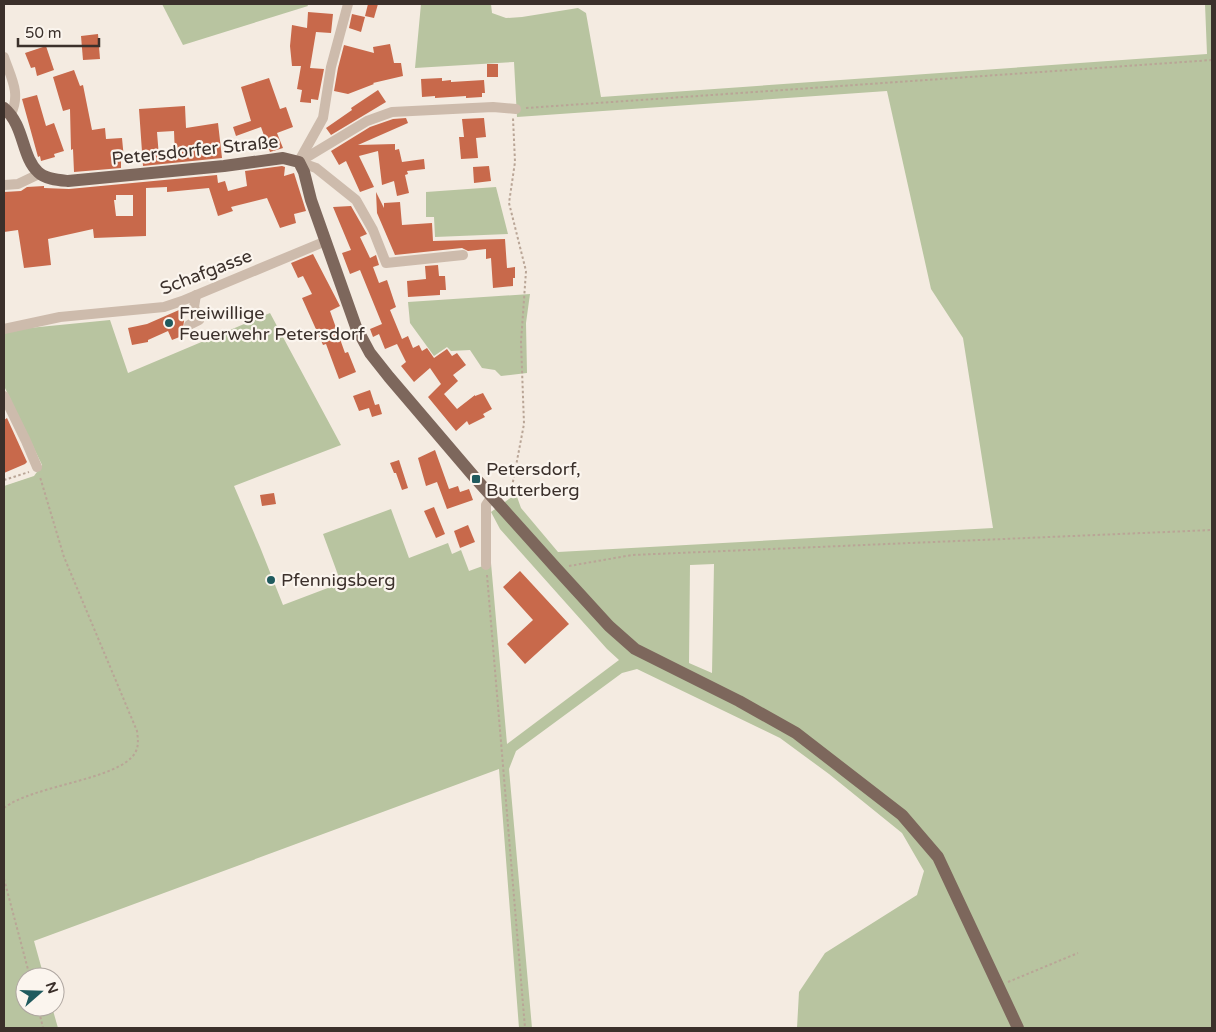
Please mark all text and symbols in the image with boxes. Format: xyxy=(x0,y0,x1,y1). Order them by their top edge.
scale bar xyxy=(18,15,99,47)
text: 50 m xyxy=(25,24,62,42)
street label: Petersdorfer Straße xyxy=(111,130,279,170)
street label: Schafgasse xyxy=(157,244,255,300)
place label: Freiwillige Feuerwehr Petersdorf xyxy=(179,302,365,345)
marker: Freiwillige Feuerwehr Petersdorf xyxy=(163,317,175,329)
place label: Petersdorf, Butterberg xyxy=(486,458,581,501)
marker: Petersdorf, Butterberg xyxy=(470,473,482,485)
place label: Pfennigsberg xyxy=(281,569,396,591)
marker: Pfennigsberg xyxy=(265,574,277,586)
north arrow xyxy=(15,967,65,1017)
text: N xyxy=(42,980,62,996)

